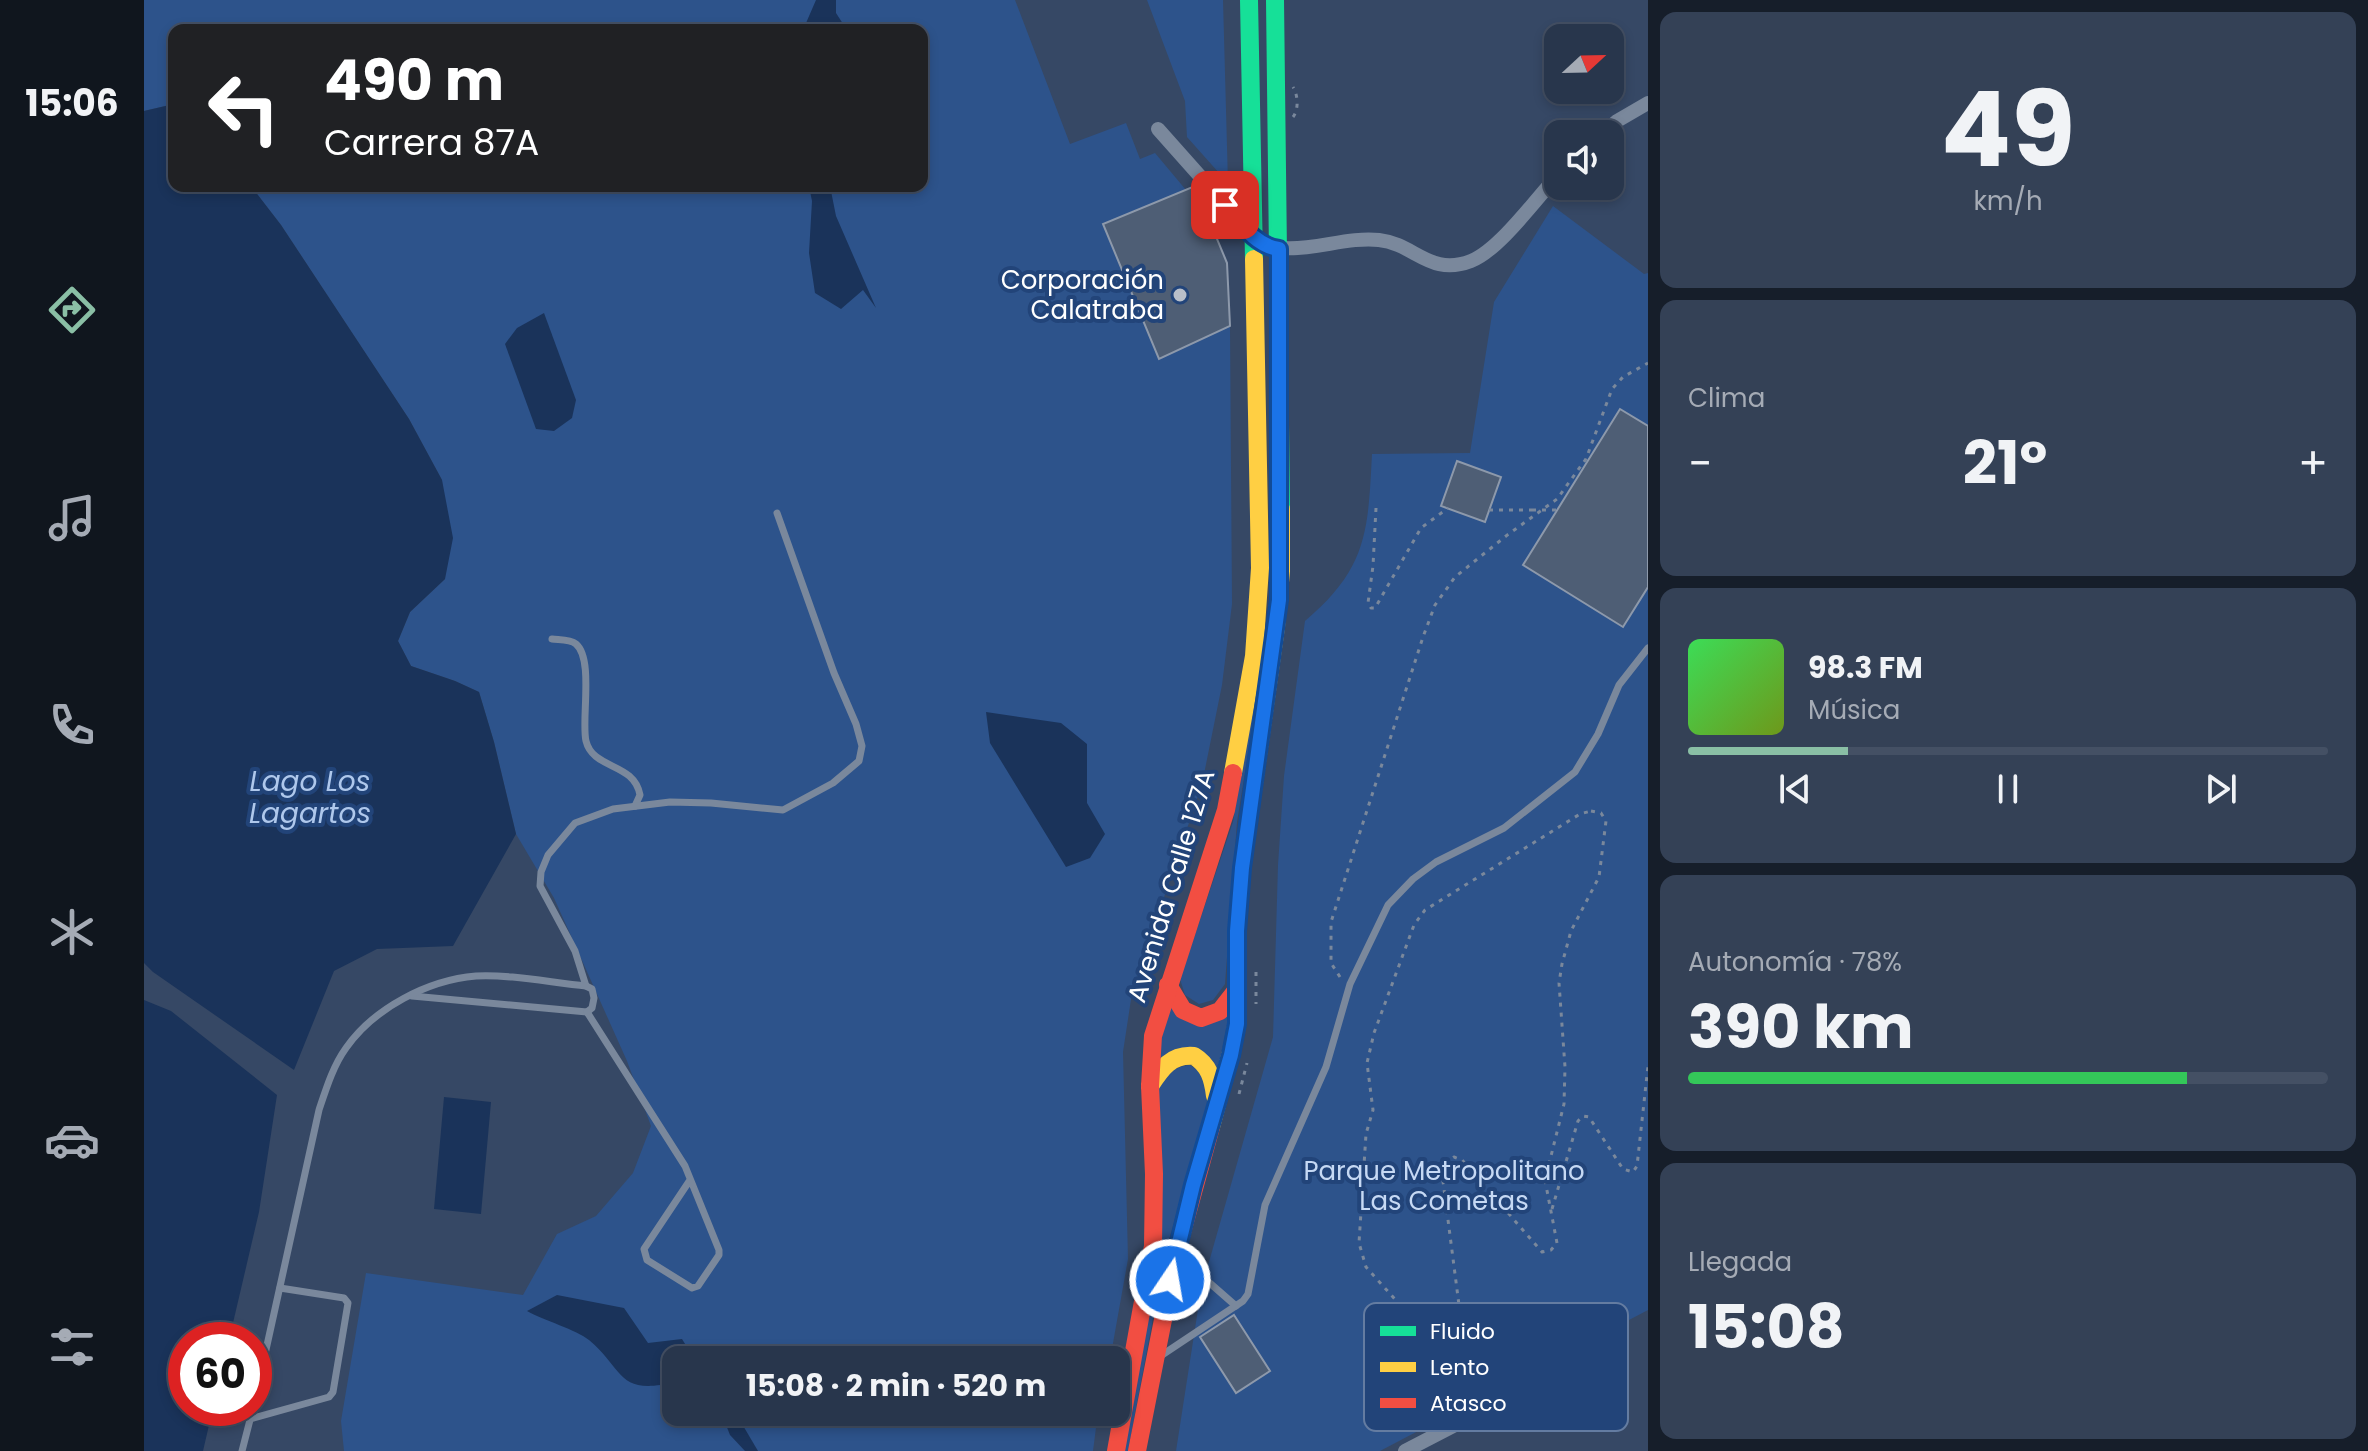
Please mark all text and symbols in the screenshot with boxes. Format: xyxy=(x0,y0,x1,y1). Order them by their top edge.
north arrow xyxy=(1544,24,1624,104)
map controls xyxy=(1544,24,1624,200)
text: 490 m xyxy=(324,41,504,120)
icon: left xyxy=(192,56,296,160)
text: 49 xyxy=(1941,57,2075,202)
text: 15:06 xyxy=(25,78,119,129)
text: Carrera 87A xyxy=(324,117,539,168)
button: sound xyxy=(1544,120,1624,200)
pin xyxy=(1191,171,1259,239)
icon: arrive xyxy=(1203,183,1247,227)
text: km/h xyxy=(1973,183,2043,219)
place label: Corporación Calatraba xyxy=(1001,262,1164,328)
icon: directions xyxy=(44,282,100,338)
marker: Corporación Calatraba xyxy=(1171,286,1189,304)
text: Clima xyxy=(1688,380,1765,416)
text: 21° xyxy=(1963,421,2047,505)
text: − xyxy=(1688,433,1712,494)
text: + xyxy=(2298,433,2328,494)
icon: music xyxy=(44,490,100,546)
text: 98.3 FM xyxy=(1808,646,1923,689)
text: Música xyxy=(1808,692,1900,728)
icon: phone xyxy=(44,697,100,753)
water label: Lago Los Lagartos xyxy=(249,762,371,833)
street label: Avenida Calle 127A xyxy=(1118,765,1224,1007)
icon: previous xyxy=(1773,767,1817,811)
icon: pause xyxy=(1986,767,2030,811)
icon: next xyxy=(2199,767,2243,811)
icon: climate xyxy=(44,904,100,960)
text: Autonomía · 78% xyxy=(1688,944,1902,980)
text: 390 km xyxy=(1688,985,1914,1069)
icon: car xyxy=(44,1112,100,1168)
park label: Parque Metropolitano Las Cometas xyxy=(1303,1153,1585,1219)
position arrow xyxy=(1128,1238,1212,1322)
text: Llegada xyxy=(1688,1244,1792,1280)
text: 15:08 xyxy=(1688,1285,1845,1369)
legend xyxy=(1364,1303,1628,1431)
text: Fluido xyxy=(1430,1316,1495,1347)
icon: filters xyxy=(44,1319,100,1375)
speed limit sign: 60 xyxy=(168,1322,272,1426)
text: Lento xyxy=(1430,1352,1489,1383)
text: 15:08 · 2 min · 520 m xyxy=(746,1364,1046,1407)
text: Atasco xyxy=(1430,1388,1507,1419)

